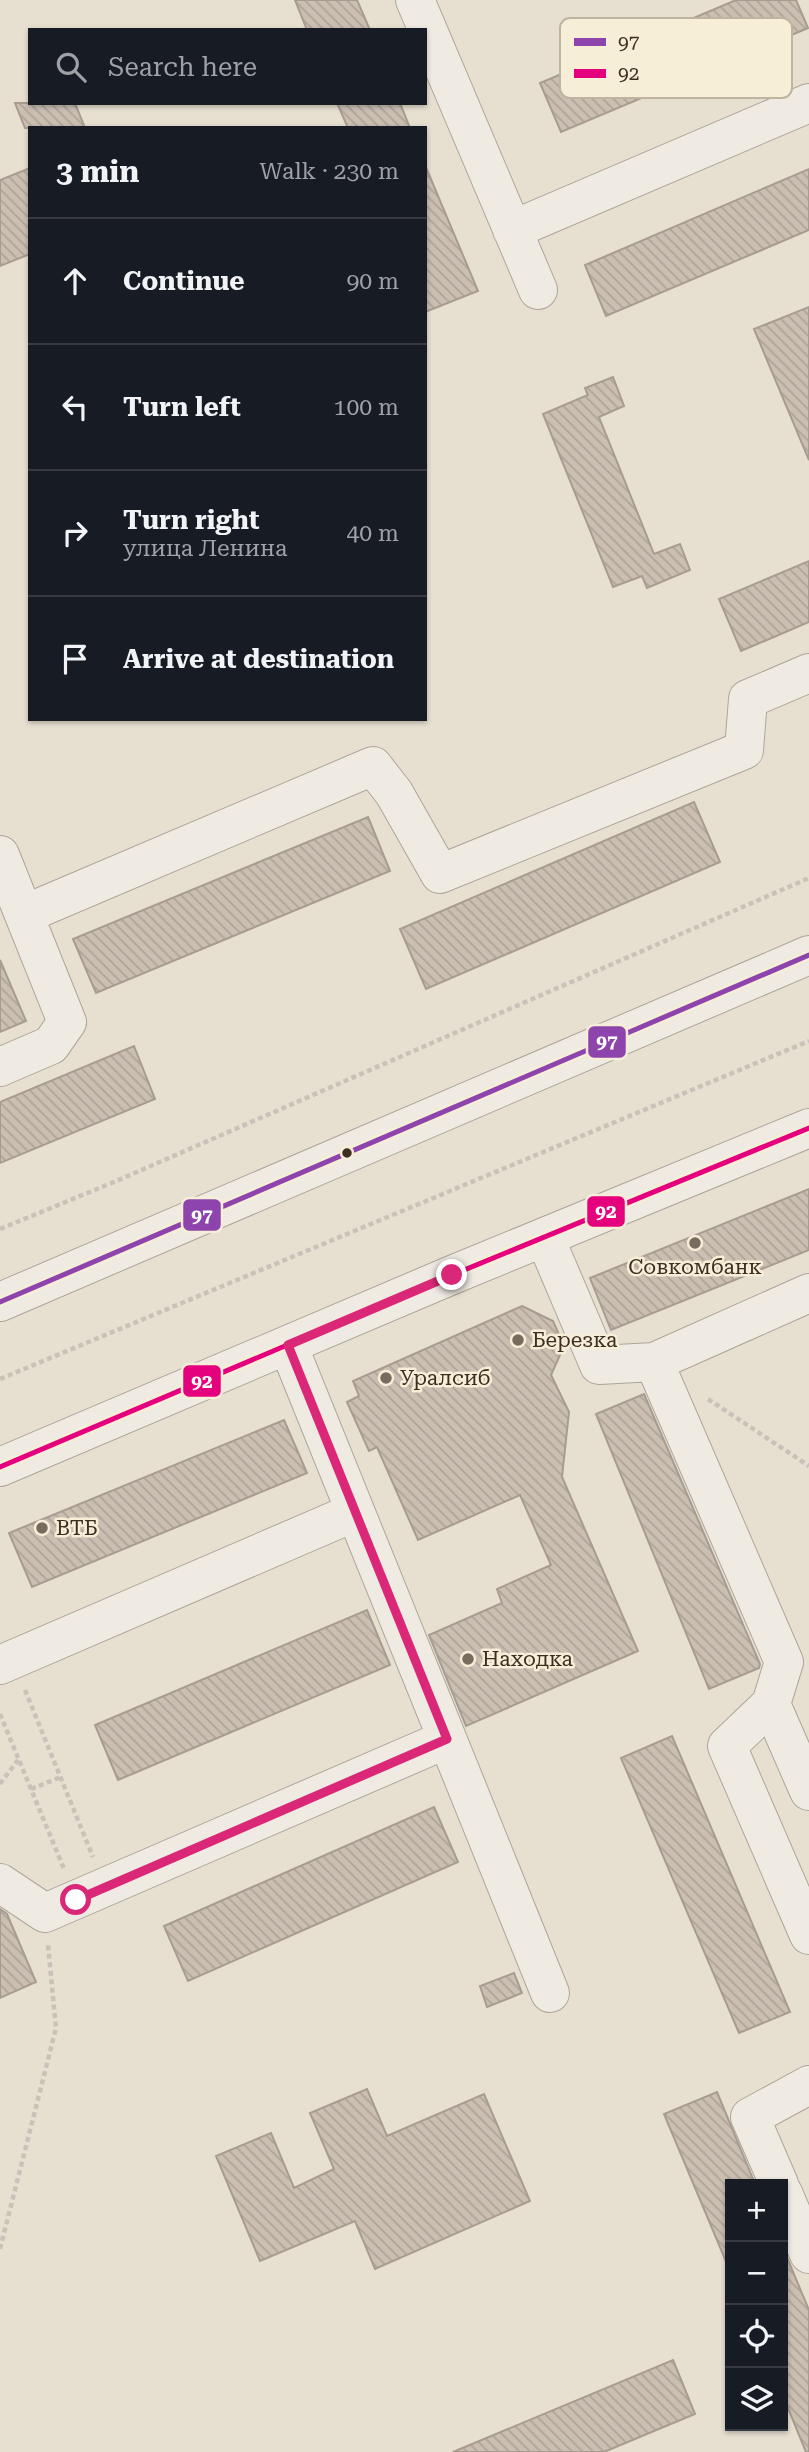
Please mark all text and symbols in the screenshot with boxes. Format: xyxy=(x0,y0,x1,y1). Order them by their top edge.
legend xyxy=(560,18,792,98)
search box xyxy=(28,28,427,105)
text: 97 xyxy=(618,31,640,54)
icon: search xyxy=(52,48,90,86)
text: Search here xyxy=(108,52,257,82)
text: 92 xyxy=(618,62,639,85)
text: 3 min xyxy=(56,154,139,189)
text: Walk · 230 m xyxy=(260,158,399,185)
icon: ahead xyxy=(56,262,94,300)
text: Continue xyxy=(123,266,245,296)
text: 90 m xyxy=(346,268,399,295)
icon: left xyxy=(56,388,94,426)
text: Turn left xyxy=(123,392,241,422)
text: 100 m xyxy=(334,394,399,421)
text: Turn right xyxy=(123,505,259,535)
icon: right xyxy=(56,514,94,552)
text: 40 m xyxy=(346,520,399,547)
text: улица Ленина xyxy=(123,535,287,562)
icon: arrive xyxy=(56,640,94,678)
text: Arrive at destination xyxy=(123,644,394,674)
line badge: 97 xyxy=(587,1025,627,1059)
text: 97 xyxy=(596,1030,618,1053)
unlabelled marker xyxy=(340,1146,354,1160)
line badge: 92 xyxy=(586,1195,626,1228)
line badge: 97 xyxy=(182,1198,222,1232)
text: 92 xyxy=(595,1200,617,1223)
text: 97 xyxy=(191,1204,213,1227)
marker: Совкомбанк xyxy=(687,1235,703,1251)
place label: Совкомбанк xyxy=(628,1255,762,1279)
route end xyxy=(436,1259,467,1290)
place label: Березка xyxy=(532,1328,618,1352)
marker: Березка xyxy=(510,1332,526,1348)
line badge: 92 xyxy=(182,1364,222,1398)
place label: Уралсиб xyxy=(400,1366,491,1390)
text: 92 xyxy=(191,1370,213,1393)
marker: Уралсиб xyxy=(378,1370,394,1386)
place label: ВТБ xyxy=(56,1516,97,1540)
marker: ВТБ xyxy=(34,1520,50,1536)
place label: Находка xyxy=(482,1647,574,1671)
marker: Находка xyxy=(460,1651,476,1667)
route start xyxy=(60,1884,91,1915)
map controls xyxy=(725,2179,788,2431)
button: + xyxy=(725,2179,788,2242)
button: − xyxy=(725,2242,788,2305)
button: locate xyxy=(725,2305,788,2368)
button: layers xyxy=(725,2368,788,2431)

